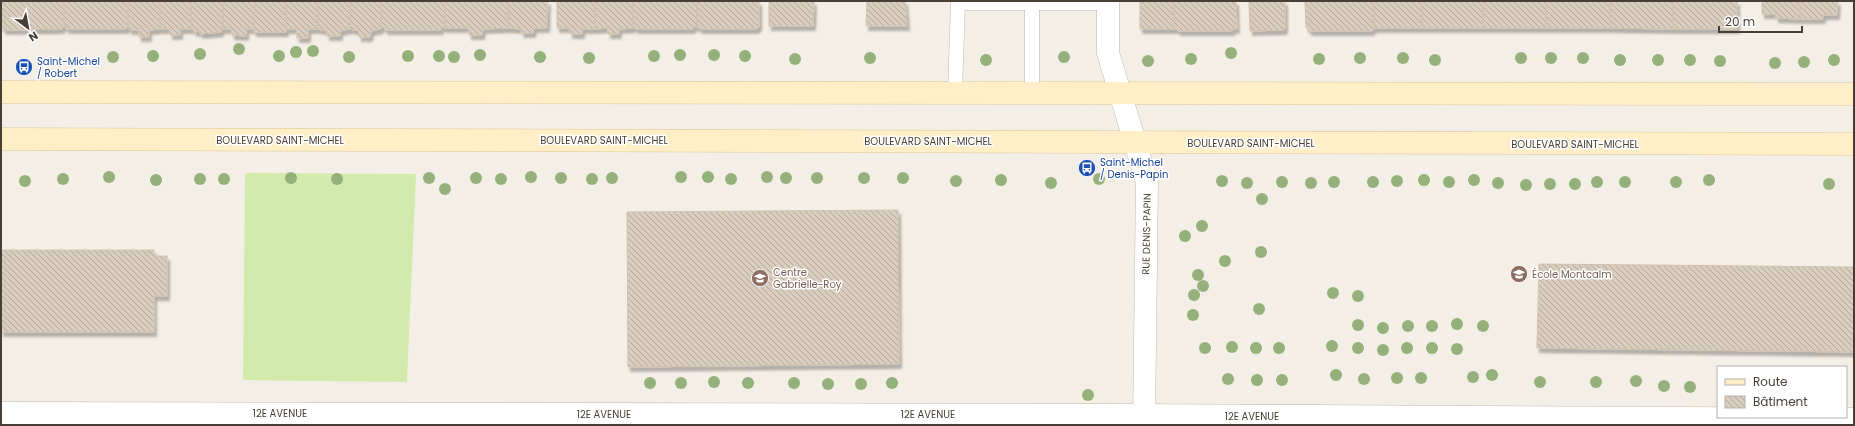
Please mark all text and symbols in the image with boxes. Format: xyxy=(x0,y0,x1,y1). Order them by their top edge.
north arrow xyxy=(8,8,48,48)
scale bar xyxy=(1719,8,1802,34)
text: 20 m xyxy=(1725,13,1755,30)
text: N xyxy=(26,28,41,45)
place label: Saint-Michel / Robert xyxy=(37,54,100,81)
bus stop icon: Saint-Michel / Robert xyxy=(14,57,34,77)
street label: BOULEVARD SAINT-MICHEL xyxy=(216,133,345,148)
street label: BOULEVARD SAINT-MICHEL xyxy=(540,133,669,148)
street label: BOULEVARD SAINT-MICHEL xyxy=(864,134,993,149)
street label: BOULEVARD SAINT-MICHEL xyxy=(1187,136,1316,151)
street label: BOULEVARD SAINT-MICHEL xyxy=(1511,137,1640,152)
place label: Saint-Michel / Denis-Papin xyxy=(1100,155,1168,182)
bus stop icon: Saint-Michel / Denis-Papin xyxy=(1077,158,1097,178)
street label: RUE DENIS-PAPIN xyxy=(1138,193,1155,275)
school or university icon: École Montcalm xyxy=(1509,264,1529,284)
place label: Centre Gabrielle-Roy xyxy=(773,265,842,292)
place label: École Montcalm xyxy=(1532,267,1612,282)
school or university icon: Centre Gabrielle-Roy xyxy=(750,268,770,288)
legend xyxy=(1717,366,1847,418)
text: Route xyxy=(1753,373,1787,390)
text: Bâtiment xyxy=(1753,393,1808,410)
street label: 12E AVENUE xyxy=(253,406,307,421)
street label: 12E AVENUE xyxy=(577,407,631,422)
street label: 12E AVENUE xyxy=(901,407,955,422)
street label: 12E AVENUE xyxy=(1225,409,1279,424)

